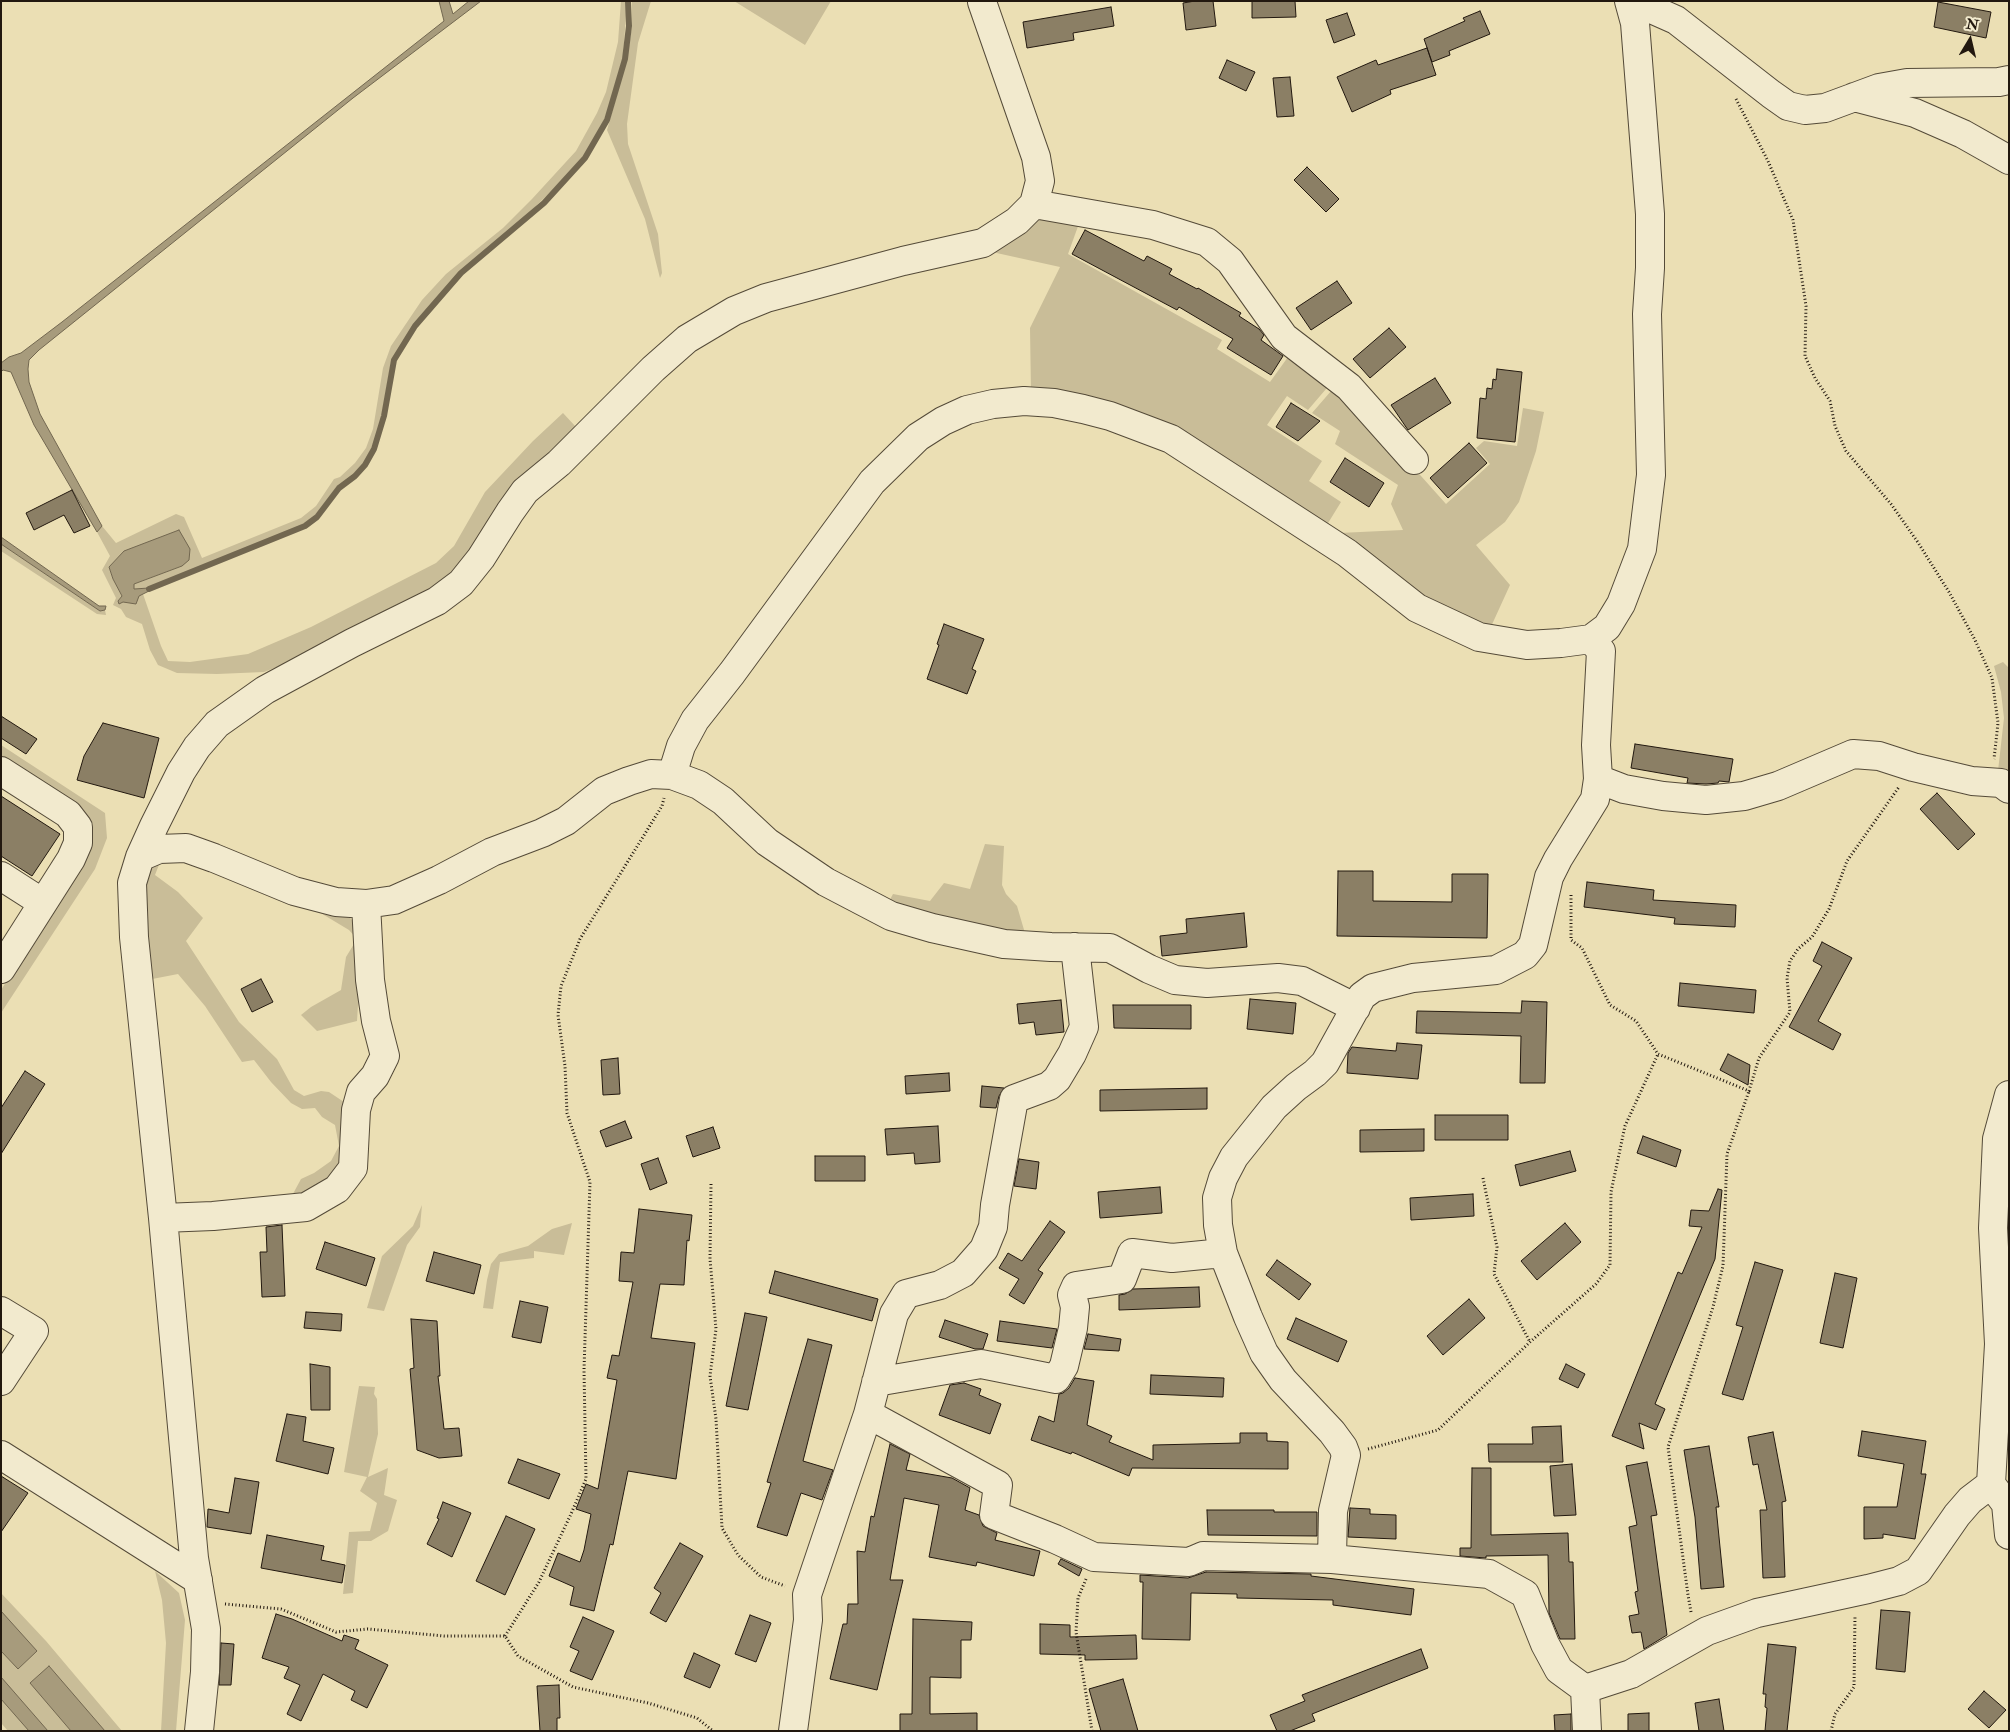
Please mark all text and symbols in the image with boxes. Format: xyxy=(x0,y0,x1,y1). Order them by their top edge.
north arrow xyxy=(1945,15,1995,65)
text: N xyxy=(1965,15,1980,34)

